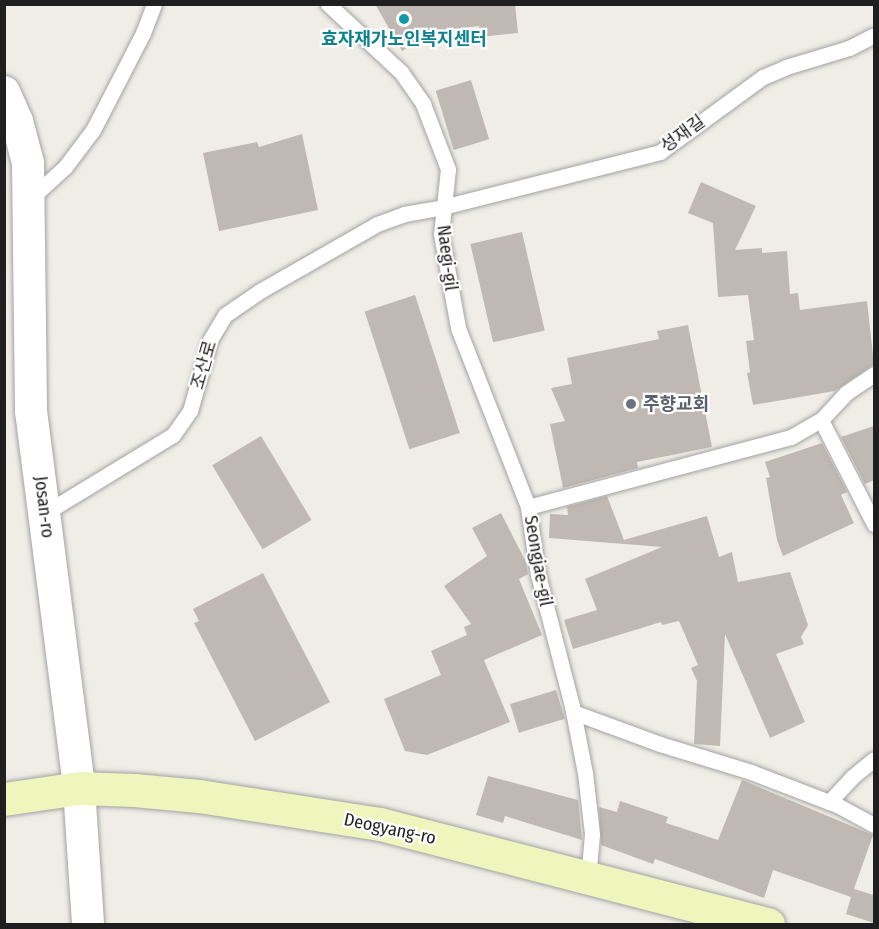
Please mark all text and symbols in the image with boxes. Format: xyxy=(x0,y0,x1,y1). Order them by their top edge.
marker: 효자재가노인복지센터 xyxy=(397,12,411,26)
place label: 효자재가노인복지센터 xyxy=(321,28,487,50)
street label: 성재길 xyxy=(657,111,709,157)
street label: Naegi-gil xyxy=(432,224,462,292)
street label: 조산로 xyxy=(187,338,221,392)
place label: 주향교회 xyxy=(643,393,709,415)
marker: 주향교회 xyxy=(624,397,638,411)
street label: Josan-ro xyxy=(29,475,59,539)
street label: Seongjae-gil xyxy=(519,514,557,608)
street label: Deogyang-ro xyxy=(342,809,438,849)

